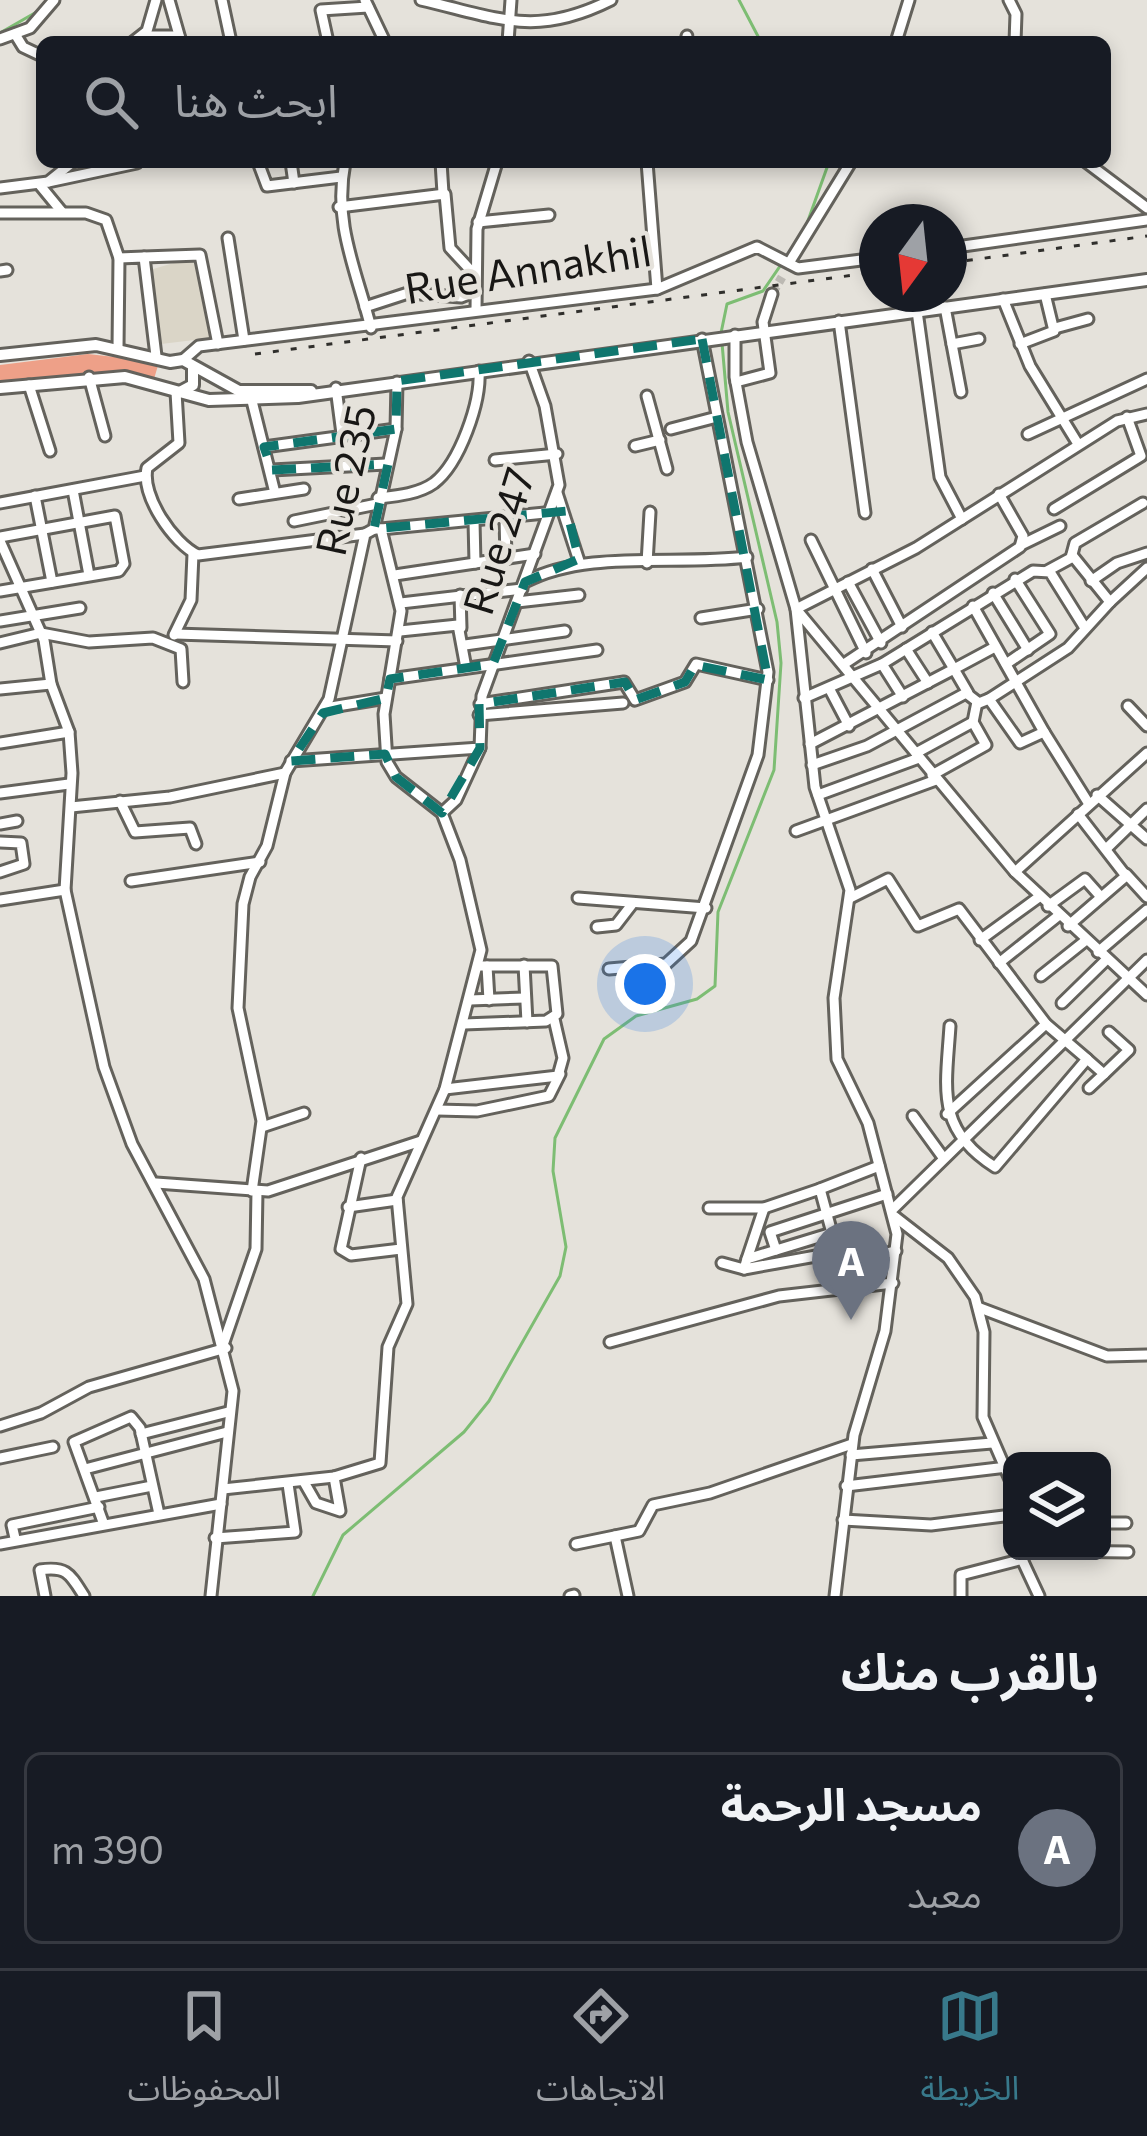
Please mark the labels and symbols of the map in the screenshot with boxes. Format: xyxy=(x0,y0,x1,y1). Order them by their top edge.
north arrow xyxy=(859,204,967,312)
street label: Rue Annakhil xyxy=(401,223,655,313)
street label: Rue 235 xyxy=(303,399,385,560)
street label: Rue 247 xyxy=(450,461,544,620)
your location xyxy=(615,954,675,1014)
pin: A xyxy=(812,1221,890,1320)

